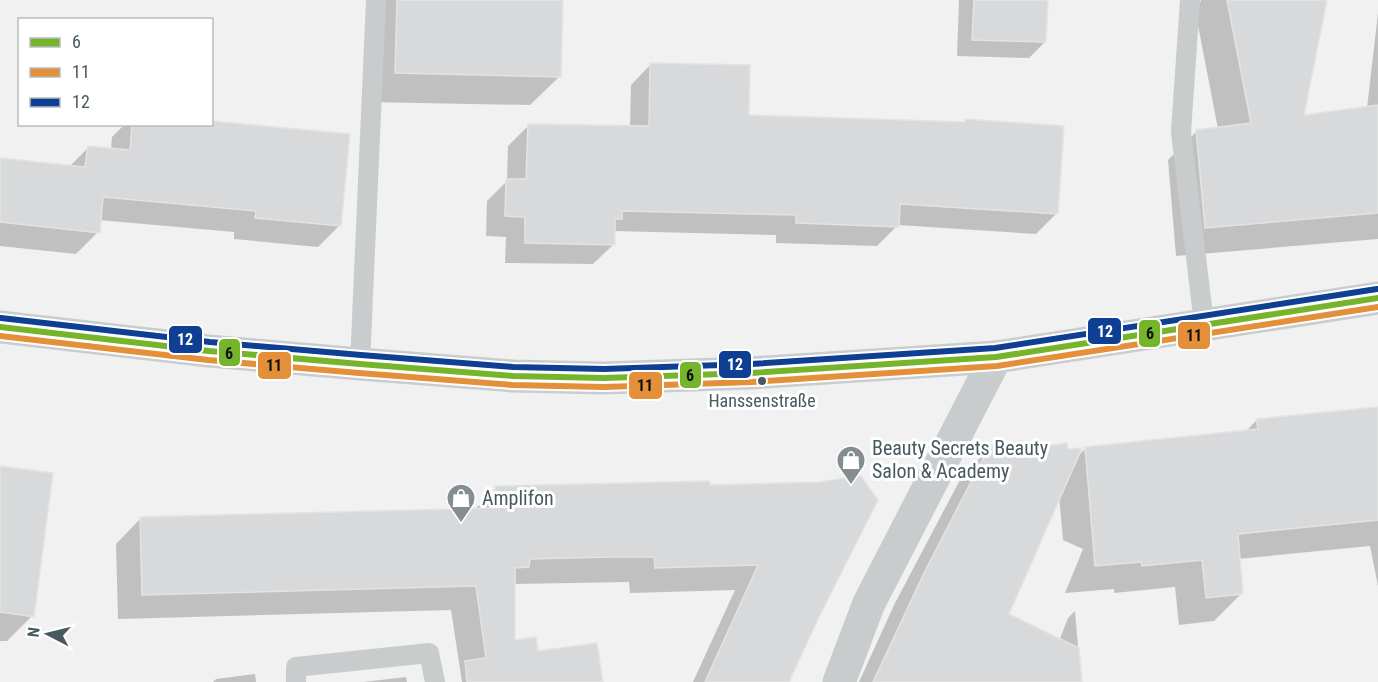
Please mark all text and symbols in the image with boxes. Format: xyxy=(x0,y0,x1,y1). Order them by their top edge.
legend xyxy=(18,18,213,126)
text: 6 xyxy=(72,31,81,52)
text: 11 xyxy=(72,61,90,82)
text: 12 xyxy=(72,91,90,112)
line badge: 12 xyxy=(1087,317,1122,345)
line badge: 6 xyxy=(1138,319,1161,348)
line badge: 11 xyxy=(1177,321,1211,350)
text: 12 xyxy=(1097,322,1113,341)
text: 6 xyxy=(1146,324,1154,343)
line badge: 12 xyxy=(168,325,203,354)
text: 11 xyxy=(1186,326,1202,345)
text: 12 xyxy=(177,330,193,349)
line badge: 6 xyxy=(218,338,241,367)
text: 6 xyxy=(225,344,233,363)
line badge: 12 xyxy=(718,350,752,379)
line badge: 11 xyxy=(257,351,292,380)
text: 12 xyxy=(727,355,743,374)
text: 11 xyxy=(266,356,282,375)
line badge: 6 xyxy=(679,361,702,389)
text: 6 xyxy=(686,366,694,385)
line badge: 11 xyxy=(628,371,663,400)
marker: Hanssenstraße xyxy=(756,375,768,387)
text: 11 xyxy=(637,376,653,395)
place label: Hanssenstraße xyxy=(708,390,816,411)
place label: Beauty Secrets Beauty Salon & Academy xyxy=(872,436,1048,483)
shop icon: Beauty Secrets Beauty Salon & Academy xyxy=(835,444,867,486)
shop icon: Amplifon xyxy=(445,482,477,524)
place label: Amplifon xyxy=(482,486,554,510)
north arrow xyxy=(18,604,78,664)
text: N xyxy=(24,626,44,638)

